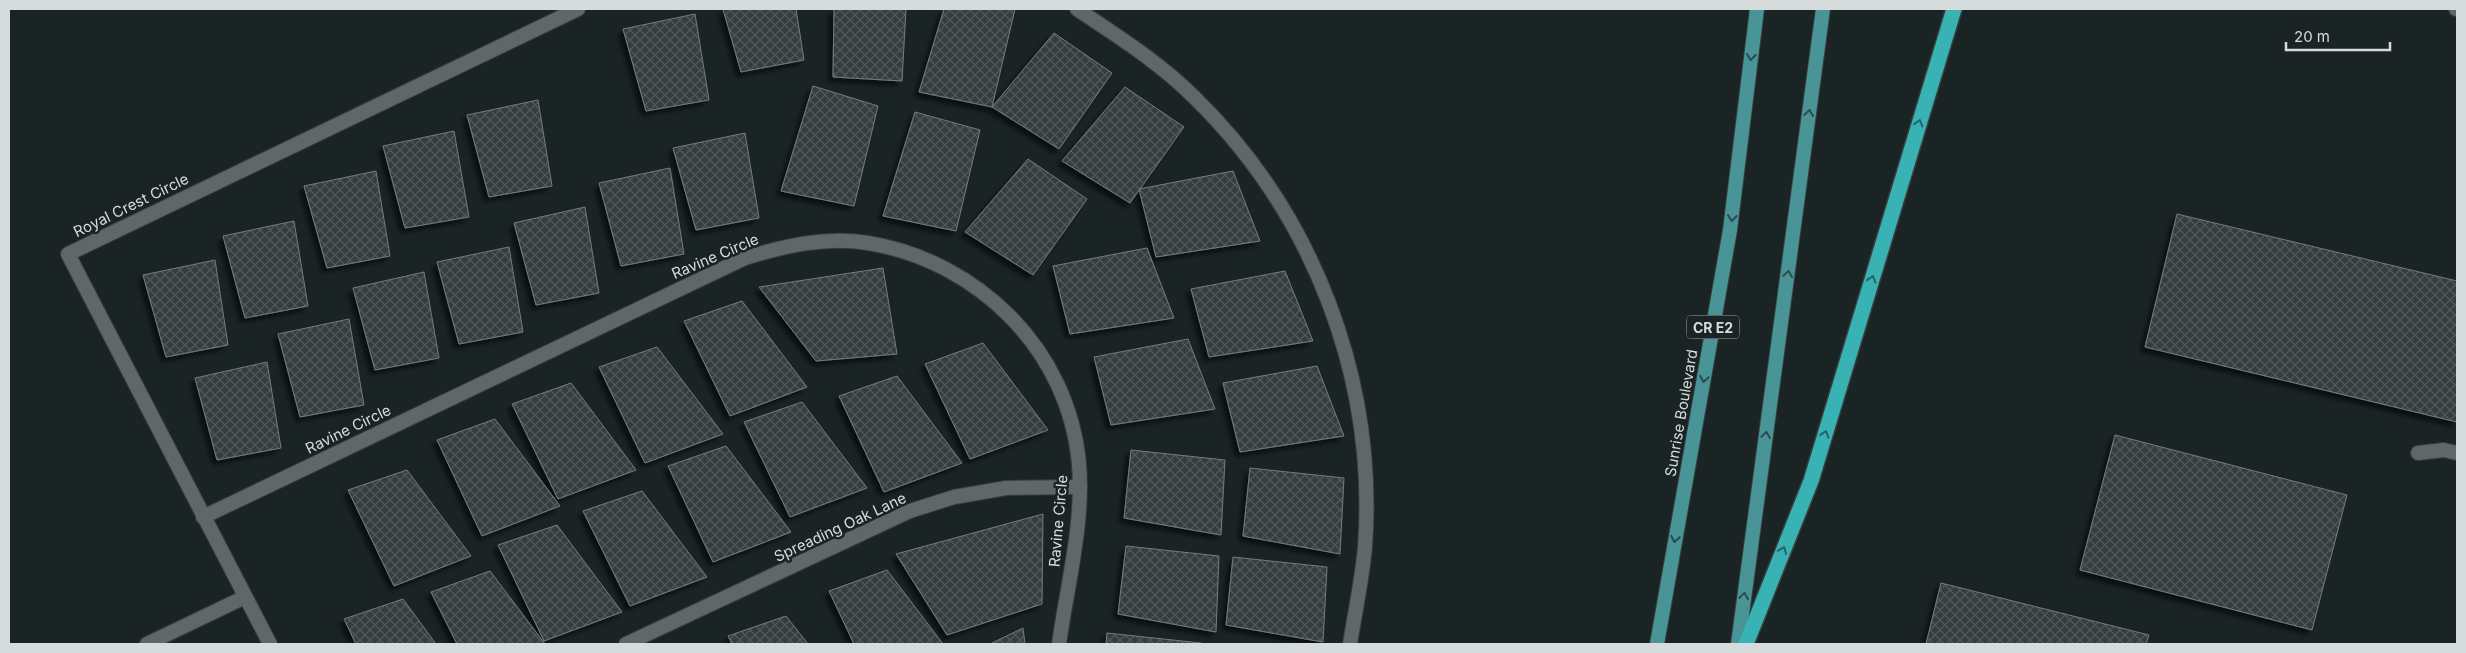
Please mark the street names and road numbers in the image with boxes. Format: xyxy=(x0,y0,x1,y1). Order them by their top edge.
street label: Royal Crest Circle xyxy=(70,169,192,241)
street label: Ravine Circle xyxy=(669,229,761,283)
road number: CR E2 xyxy=(1687,316,1739,338)
street label: Sunrise Boulevard xyxy=(1660,348,1702,478)
street label: Ravine Circle xyxy=(302,400,394,458)
street label: Ravine Circle xyxy=(1045,474,1071,568)
street label: Spreading Oak Lane xyxy=(771,488,909,566)

